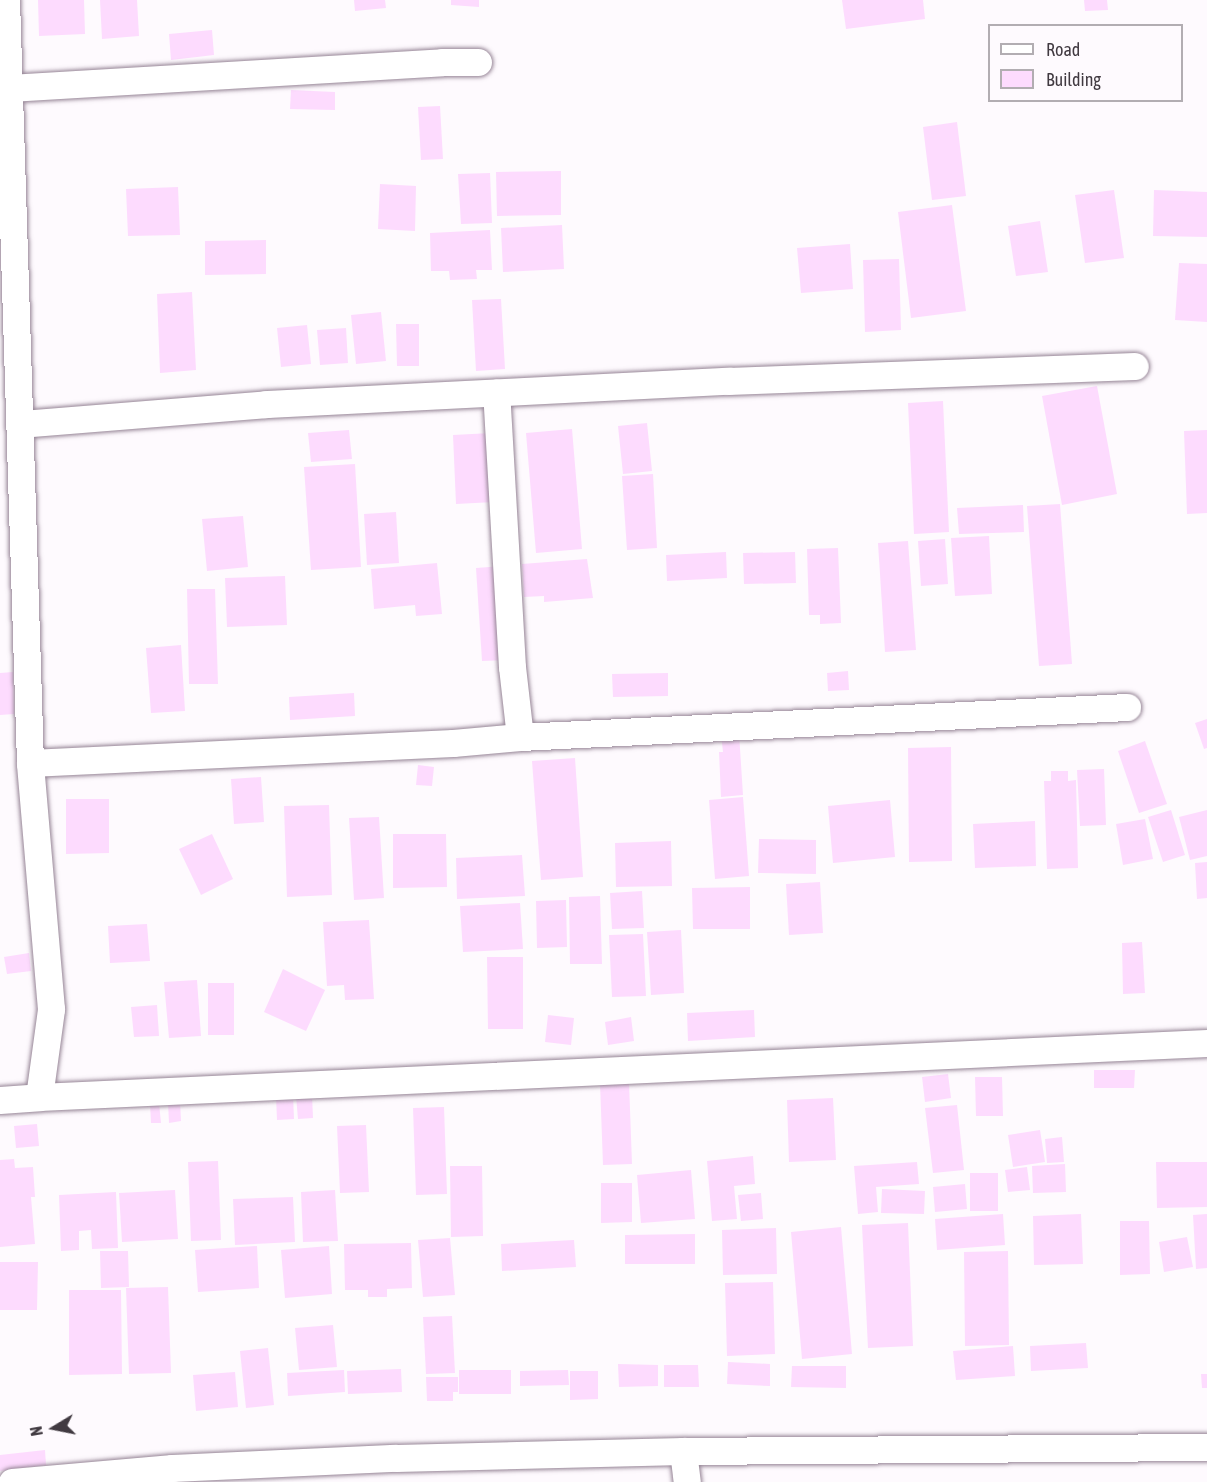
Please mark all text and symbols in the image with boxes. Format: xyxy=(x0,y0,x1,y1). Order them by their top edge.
legend xyxy=(988,24,1183,102)
text: Road xyxy=(1046,39,1080,60)
text: Building xyxy=(1046,69,1101,90)
north arrow xyxy=(24,1398,84,1458)
text: N xyxy=(27,1425,46,1437)

